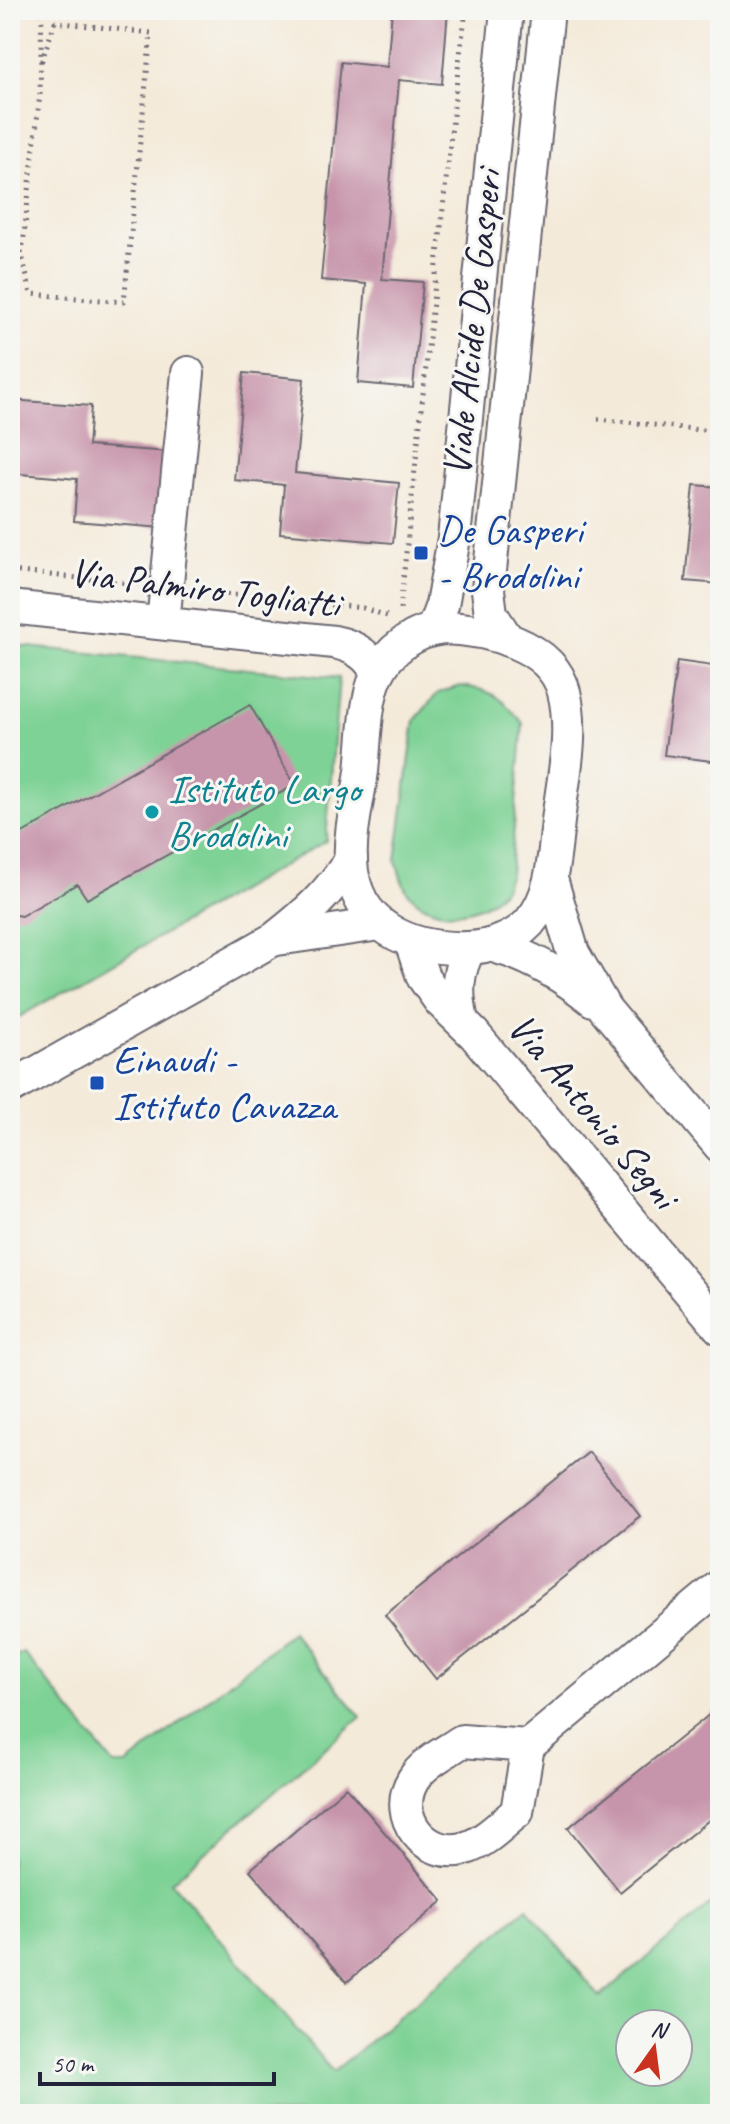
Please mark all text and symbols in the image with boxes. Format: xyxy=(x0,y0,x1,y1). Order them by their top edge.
street label: Viale Alcide De Gasperi xyxy=(431,163,513,478)
place label: De Gasperi - Brodolini xyxy=(437,505,587,601)
marker: De Gasperi - Brodolini xyxy=(412,544,430,562)
street label: Via Palmiro Togliatti xyxy=(68,547,347,630)
place label: Istituto Largo Brodolini xyxy=(168,764,364,860)
marker: Istituto Largo Brodolini xyxy=(143,803,161,821)
street label: Via Antonio Segni xyxy=(497,1003,692,1222)
place label: Einaudi - Istituto Cavazza xyxy=(113,1035,339,1131)
marker: Einaudi - Istituto Cavazza xyxy=(88,1074,106,1092)
north arrow xyxy=(614,2008,694,2088)
text: N xyxy=(649,2014,672,2046)
scale bar xyxy=(40,2036,274,2086)
text: 50 m xyxy=(52,2049,95,2079)

